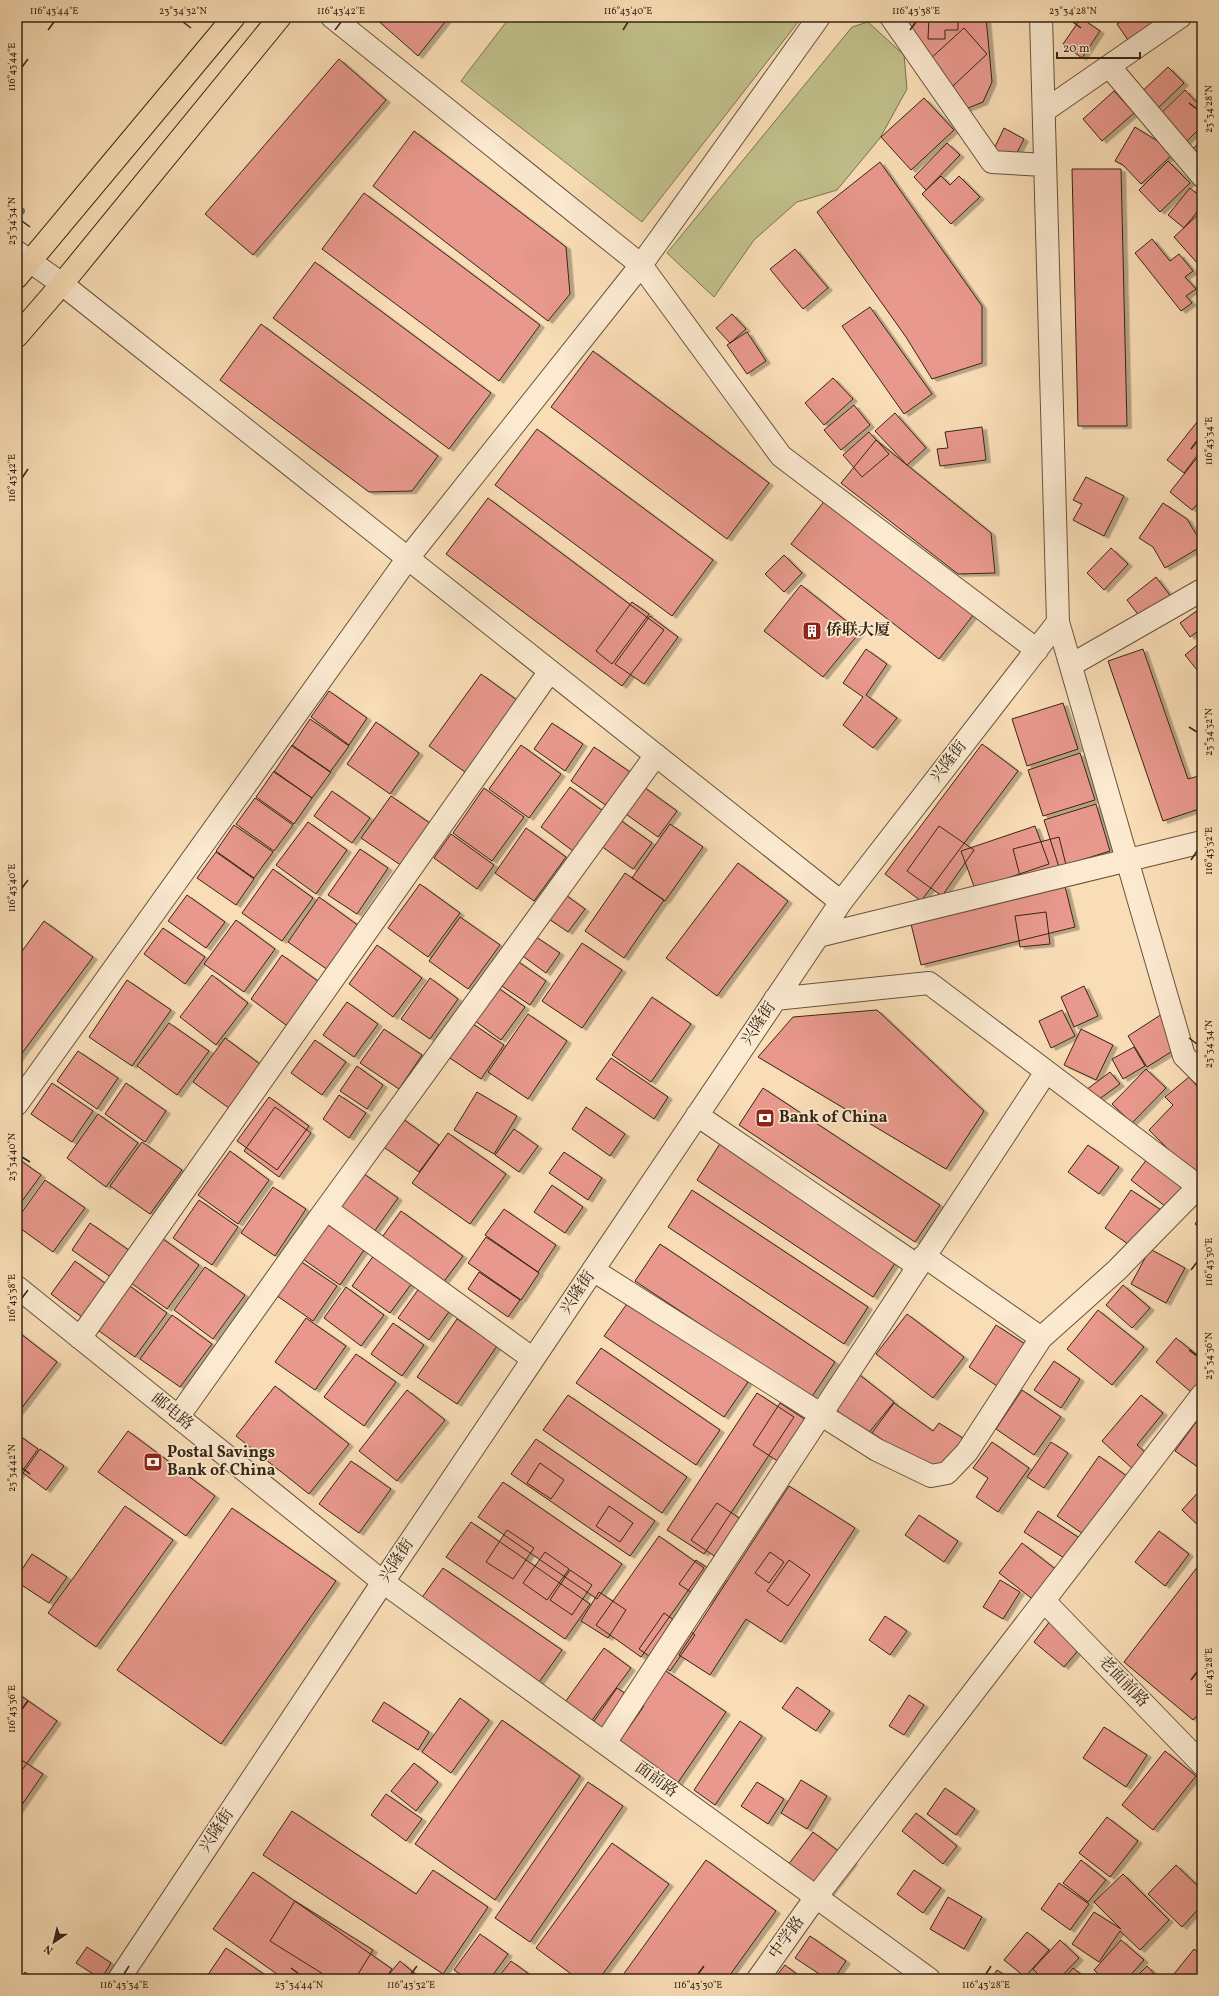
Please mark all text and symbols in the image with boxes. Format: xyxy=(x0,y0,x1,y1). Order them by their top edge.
text: 116°43'44"E xyxy=(30,4,78,18)
text: 23°34'32"N xyxy=(159,4,208,18)
text: 116°43'42"E xyxy=(317,4,365,18)
text: 116°43'40"E xyxy=(604,4,652,18)
text: 116°43'38"E xyxy=(892,4,940,18)
text: 23°34'28"N xyxy=(1049,4,1098,18)
scale bar xyxy=(1057,34,1140,60)
text: 20 m xyxy=(1063,41,1090,57)
text: 116°43'44"E xyxy=(5,43,19,91)
text: 23°34'28"N xyxy=(1202,84,1216,133)
text: 23°34'34"N xyxy=(5,196,19,245)
text: 116°43'34"E xyxy=(1202,417,1216,465)
text: 116°43'42"E xyxy=(5,454,19,502)
building icon: 侨联大厦 xyxy=(801,620,823,642)
place label: 侨联大厦 xyxy=(826,620,890,642)
text: 23°34'32"N xyxy=(1202,707,1216,756)
street label: 兴隆街 xyxy=(926,736,972,788)
text: 116°43'32"E xyxy=(1202,827,1216,875)
text: 116°43'40"E xyxy=(5,864,19,912)
street label: 兴隆街 xyxy=(736,998,782,1050)
text: 23°34'34"N xyxy=(1202,1019,1216,1068)
bank icon: Bank of China xyxy=(754,1107,776,1129)
place label: Bank of China xyxy=(779,1107,888,1129)
text: 23°34'40"N xyxy=(5,1132,19,1181)
text: 116°43'30"E xyxy=(1202,1238,1216,1286)
street label: 兴隆街 xyxy=(555,1267,601,1319)
text: 116°43'38"E xyxy=(5,1274,19,1322)
text: 23°34'36"N xyxy=(1202,1332,1216,1380)
street label: 邮电路 xyxy=(146,1388,198,1436)
place label: Postal Savings Bank of China xyxy=(167,1442,276,1482)
text: 23°34'42"N xyxy=(5,1443,19,1492)
bank icon: Postal Savings Bank of China xyxy=(142,1451,164,1473)
street label: 兴隆街 xyxy=(374,1535,420,1587)
text: 116°43'28"E xyxy=(1202,1648,1216,1696)
street label: 老面前路 xyxy=(1093,1651,1153,1713)
text: 116°43'36"E xyxy=(5,1685,19,1733)
street label: 面前路 xyxy=(630,1757,682,1803)
street label: 兴隆街 xyxy=(194,1805,240,1857)
street label: 中学路 xyxy=(764,1912,810,1964)
north arrow xyxy=(34,1922,74,1962)
text: N xyxy=(42,1941,57,1957)
text: 116°43'34"E xyxy=(100,1978,148,1992)
text: 23°34'44"N xyxy=(275,1978,324,1992)
text: 116°43'32"E xyxy=(387,1978,435,1992)
text: 116°43'30"E xyxy=(674,1978,722,1992)
text: 116°43'28"E xyxy=(962,1978,1010,1992)

